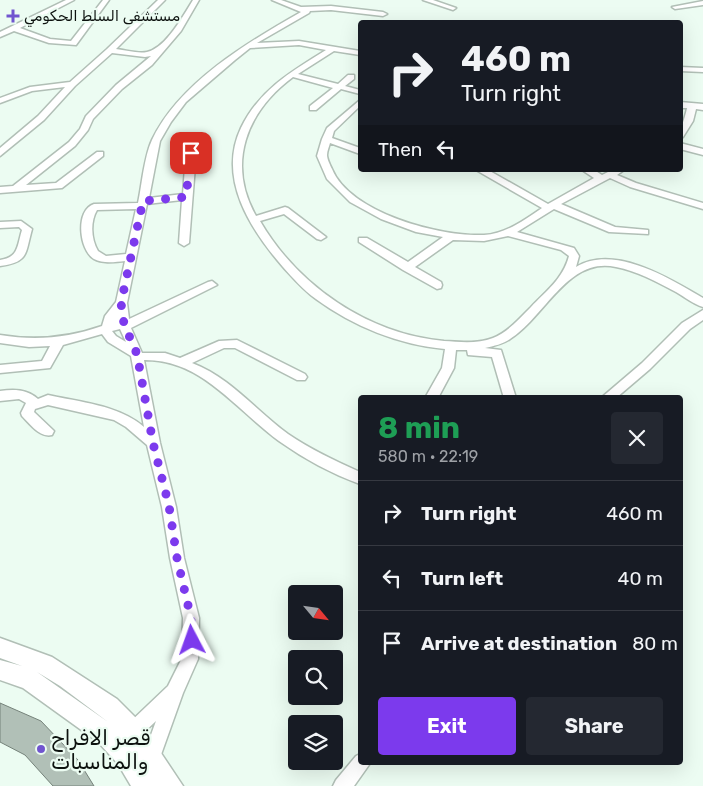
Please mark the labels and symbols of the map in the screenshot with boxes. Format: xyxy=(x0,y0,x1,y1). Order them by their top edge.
place label: مستشفى السلط الحكومي xyxy=(24,7,180,28)
marker: مستشفى السلط الحكومي xyxy=(6,9,20,23)
pin xyxy=(170,132,212,174)
north arrow xyxy=(288,585,342,640)
position arrow xyxy=(165,613,217,665)
place label: قصر الافراح والمناسبات xyxy=(51,725,150,775)
marker: قصر الافراح والمناسبات xyxy=(35,743,47,755)

